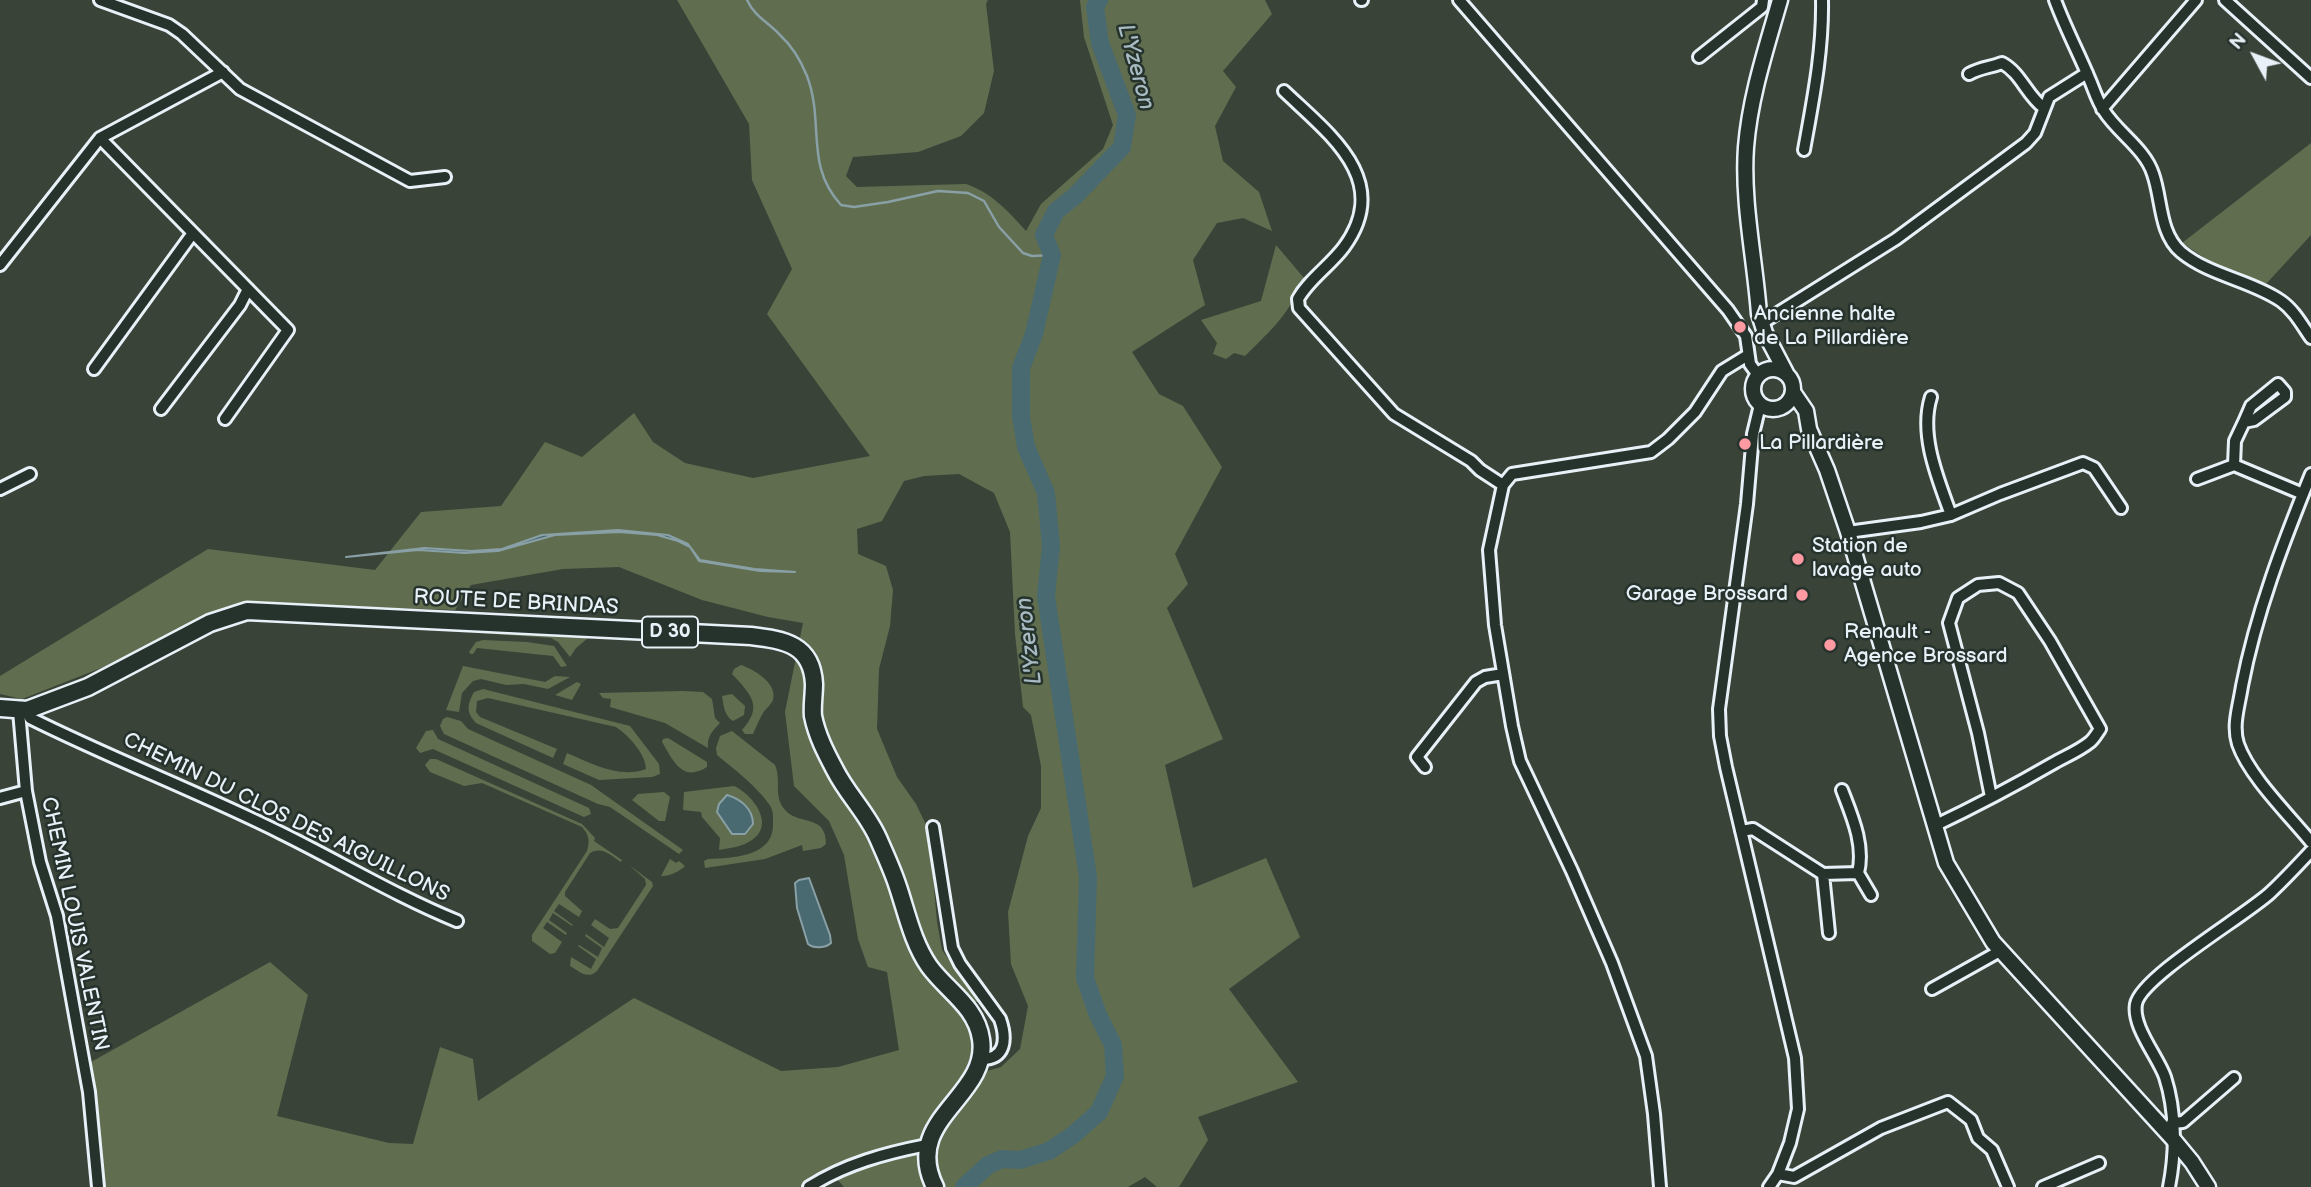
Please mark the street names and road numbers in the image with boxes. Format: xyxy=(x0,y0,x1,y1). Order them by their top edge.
street label: ROUTE DE BRINDAS xyxy=(413,585,619,621)
road number: D 30 xyxy=(642,617,698,648)
street label: CHEMIN DU CLOS DES AIGUILLONS xyxy=(119,728,453,908)
street label: CHEMIN LOUIS VALENTIN xyxy=(35,795,113,1053)

